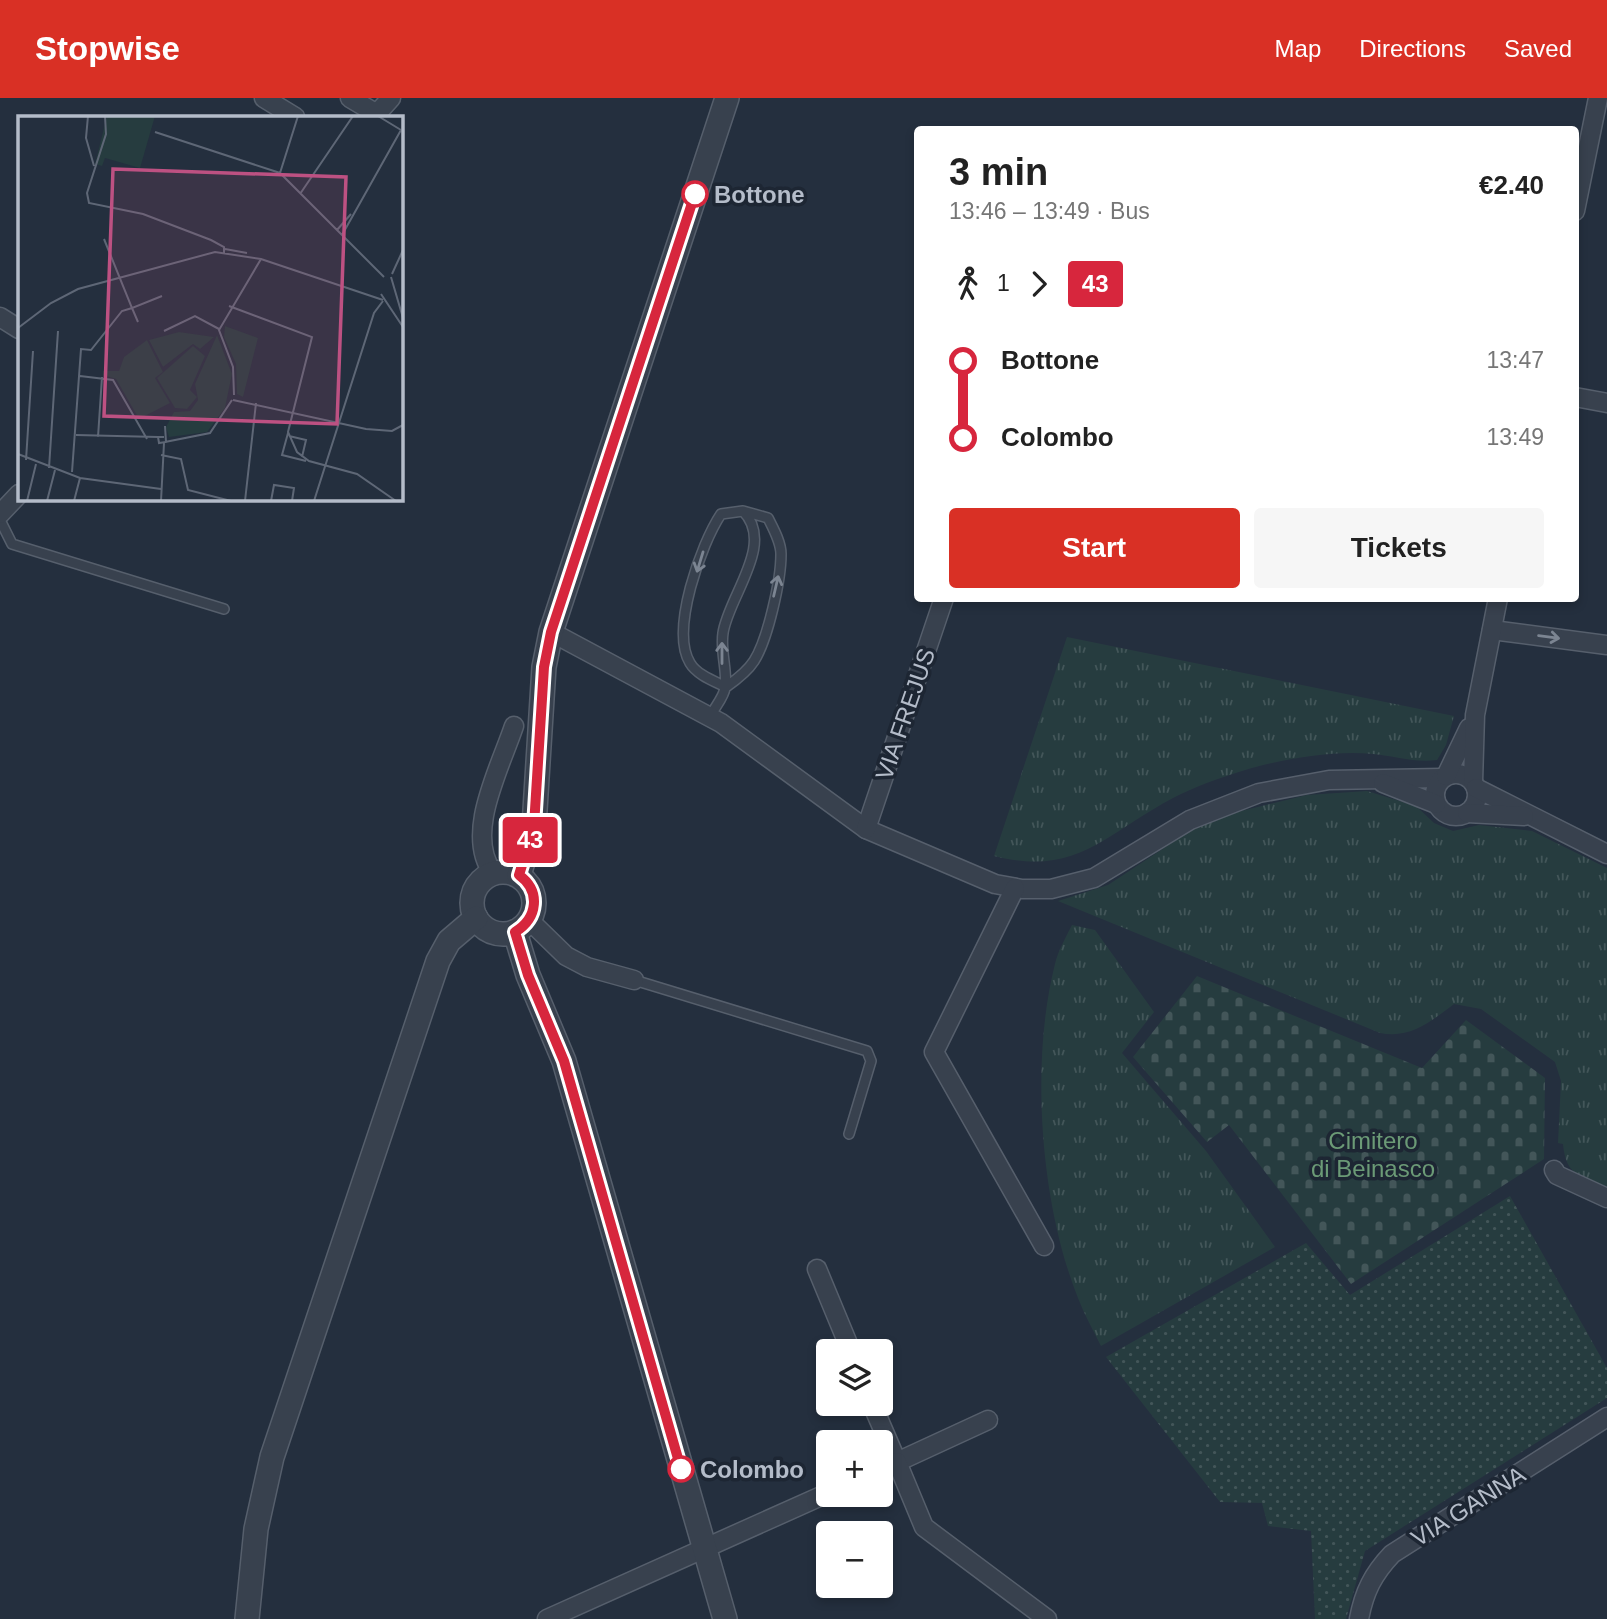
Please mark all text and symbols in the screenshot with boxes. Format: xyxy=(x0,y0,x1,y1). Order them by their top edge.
text: Stopwise xyxy=(35,30,180,67)
text: Map xyxy=(1275,35,1321,62)
text: Directions xyxy=(1359,35,1466,62)
text: Saved xyxy=(1504,35,1572,62)
inset map xyxy=(18,116,402,500)
text: 3 min xyxy=(949,151,1048,193)
text: €2.40 xyxy=(1479,170,1544,200)
marker: Bottone xyxy=(682,181,708,207)
place label: Bottone xyxy=(714,181,805,208)
text: 13:46 – 13:49 · Bus xyxy=(949,198,1150,224)
icon: walk xyxy=(949,265,987,303)
icon: forward xyxy=(1020,265,1058,303)
text: 1 xyxy=(997,270,1010,296)
text: 43 xyxy=(1082,270,1109,297)
text: Bottone xyxy=(1001,345,1099,375)
text: 13:47 xyxy=(1486,347,1544,373)
text: Colombo xyxy=(1001,422,1114,452)
text: 13:49 xyxy=(1486,424,1544,450)
button: Start xyxy=(949,508,1240,588)
button: Tickets xyxy=(1254,508,1544,588)
one-way arrow xyxy=(692,551,705,573)
one-way arrow xyxy=(770,575,783,598)
one-way arrow xyxy=(1537,631,1560,644)
one-way arrow xyxy=(715,641,729,664)
street label: VIA FREJUS xyxy=(870,645,940,783)
line badge: 43 xyxy=(498,817,562,863)
text: 43 xyxy=(517,826,543,853)
park label: Cimitero di Beinasco xyxy=(1311,1127,1435,1182)
map controls xyxy=(816,1339,893,1598)
button: layers xyxy=(816,1339,893,1416)
button: + xyxy=(816,1430,893,1507)
marker: Colombo xyxy=(668,1456,694,1482)
place label: Colombo xyxy=(700,1456,804,1483)
street label: VIA GANNA xyxy=(1406,1460,1530,1552)
button: − xyxy=(816,1521,893,1598)

